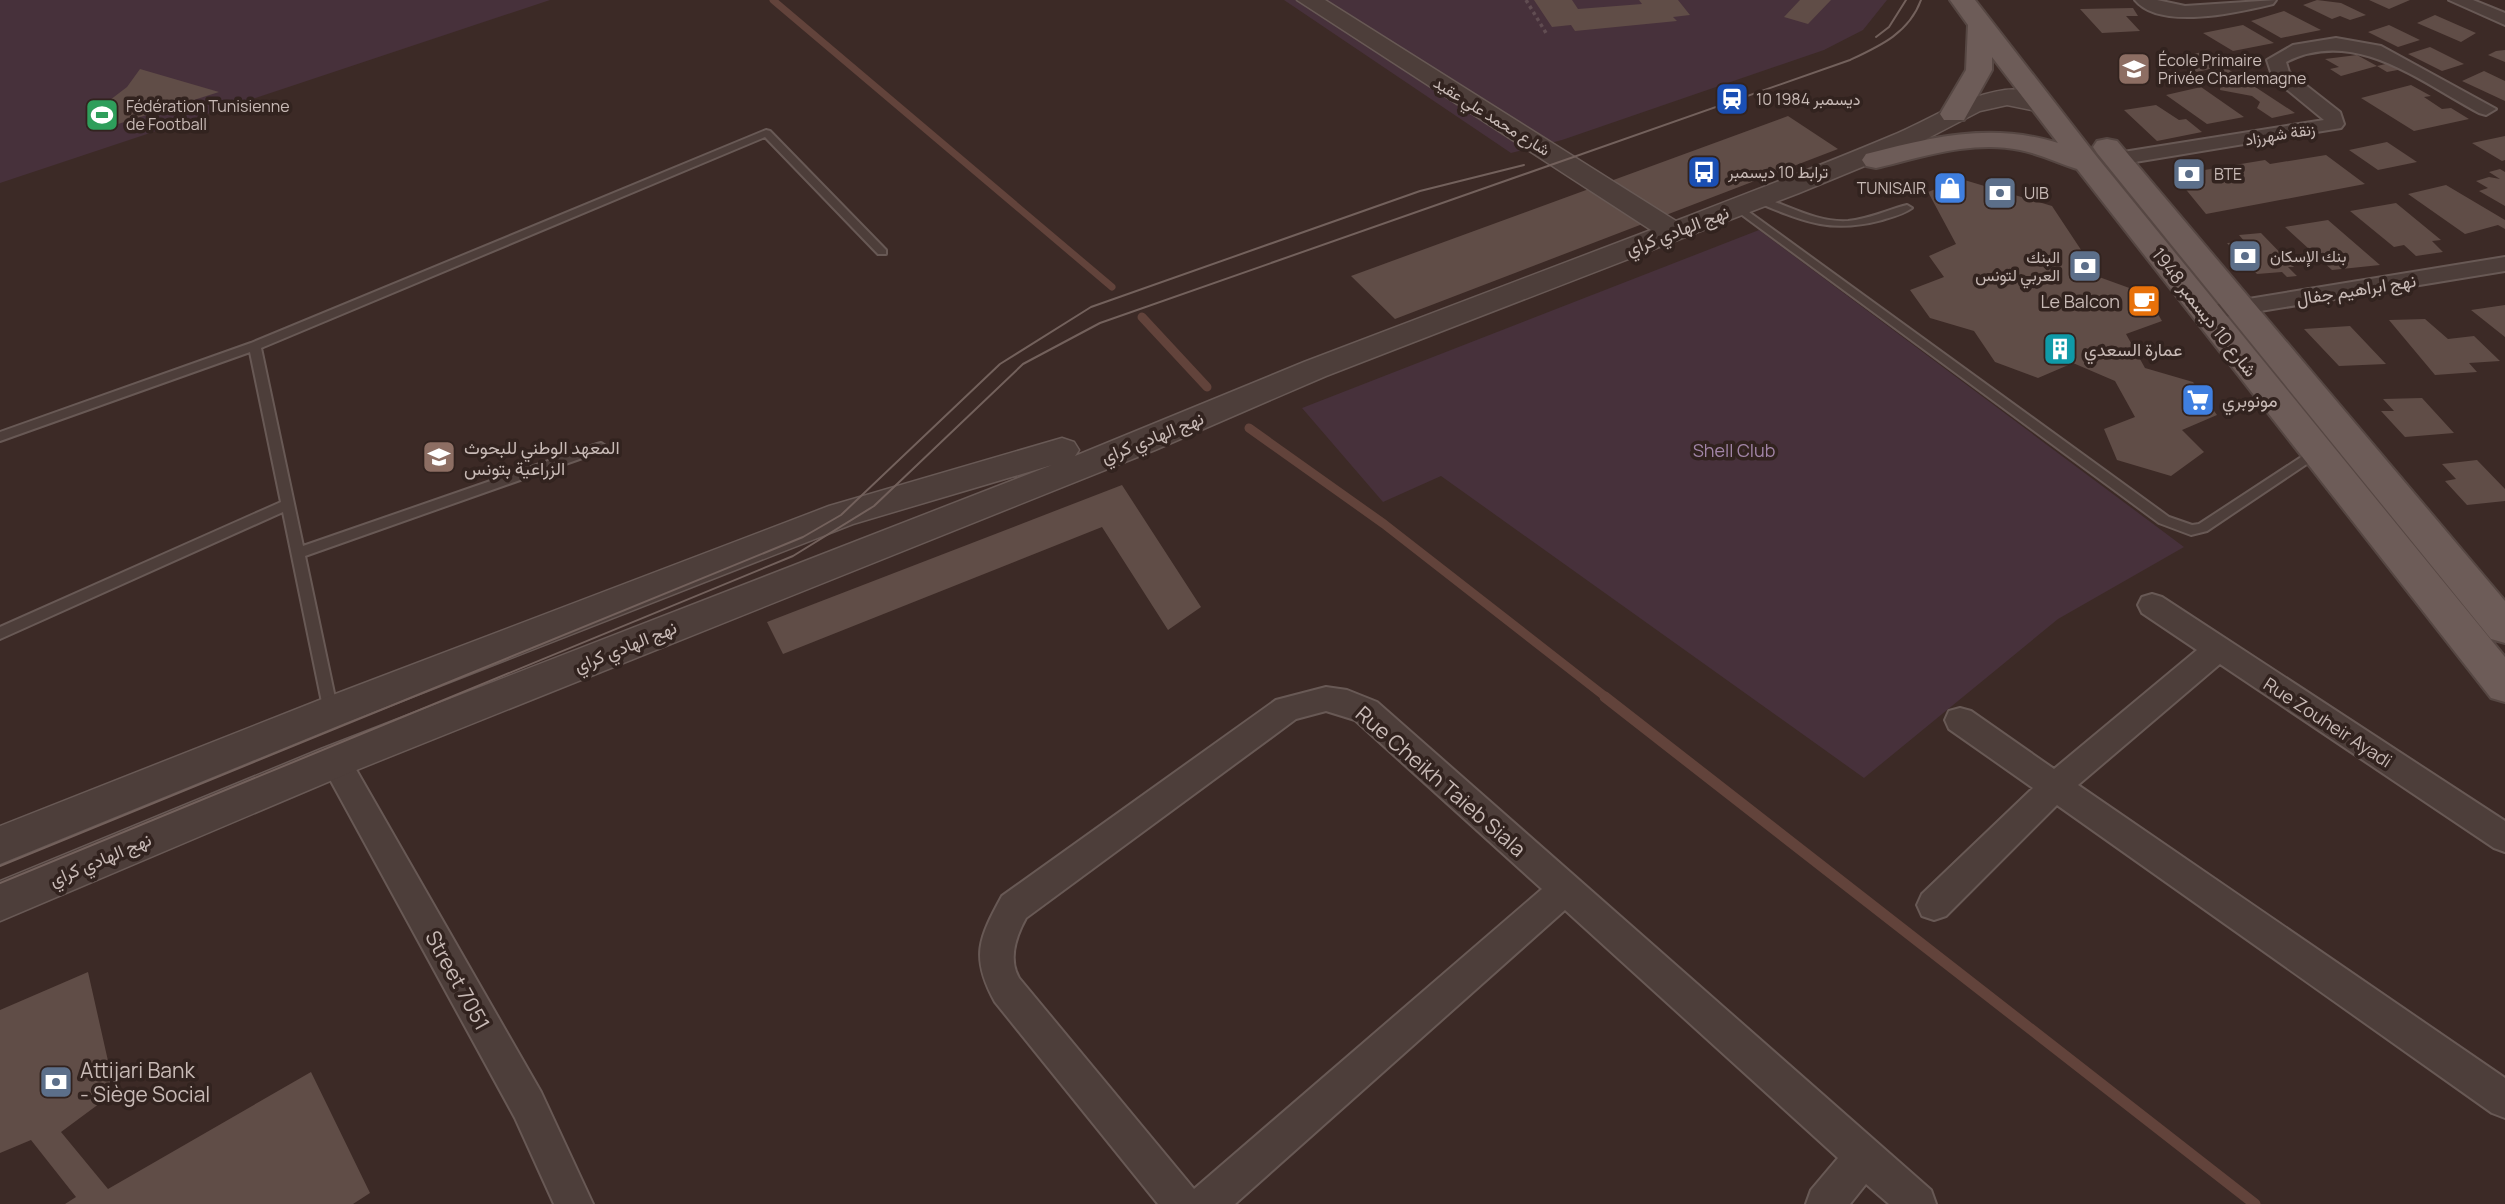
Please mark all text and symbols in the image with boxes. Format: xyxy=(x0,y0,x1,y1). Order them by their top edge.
place label: École Primaire Privée Charlemagne xyxy=(2158,49,2306,89)
school or university icon: École Primaire Privée Charlemagne xyxy=(2115,50,2153,88)
street label: شارع محمد علي عقيد xyxy=(1428,71,1554,163)
station icon: 10 ديسمبر 1984 xyxy=(1713,80,1751,118)
place label: 10 ديسمبر 1984 xyxy=(1756,88,1860,110)
place label: Fédération Tunisienne de Football xyxy=(126,95,290,135)
sports icon: Fédération Tunisienne de Football xyxy=(83,96,121,134)
street label: زنقة شهرزاد xyxy=(2243,118,2317,150)
bus stop icon: ترابط 10 ديسمبر xyxy=(1685,153,1723,191)
bank icon: BTE xyxy=(2170,155,2208,193)
place label: ترابط 10 ديسمبر xyxy=(1727,161,1828,183)
place label: BTE xyxy=(2214,163,2242,185)
shop icon: TUNISAIR xyxy=(1931,169,1969,207)
bank icon: UIB xyxy=(1981,174,2019,212)
place label: TUNISAIR xyxy=(1857,177,1926,199)
place label: UIB xyxy=(2024,182,2049,204)
street label: نهج الهادي كراي xyxy=(1622,199,1733,264)
bank icon: بنك الإسكان xyxy=(2226,237,2264,275)
street label: شارع 10 ديسمبر 1948 xyxy=(2146,243,2263,382)
place label: بنك الإسكان xyxy=(2270,245,2346,267)
place label: البنك العربي لتونس xyxy=(1975,246,2060,289)
bank icon: البنك العربي لتونس xyxy=(2066,247,2104,285)
street label: نهج ابراهيم جفال xyxy=(2294,268,2418,311)
cafe icon: Le Balcon xyxy=(2125,282,2163,320)
place label: Le Balcon xyxy=(2040,289,2120,313)
building icon: عمارة السعدي xyxy=(2041,330,2079,368)
place label: عمارة السعدي xyxy=(2084,337,2182,365)
supermarket icon: مونوبري xyxy=(2179,381,2217,419)
place label: مونوبري xyxy=(2222,388,2278,416)
street label: نهج الهادي كراي xyxy=(1097,406,1208,472)
place label: المعهد الوطني للبحوث الزراعية بتونس xyxy=(464,435,620,480)
school or university icon: المعهد الوطني للبحوث الزراعية بتونس xyxy=(420,438,458,476)
park label: Shell Club xyxy=(1693,438,1775,462)
street label: نهج الهادي كراي xyxy=(570,615,681,681)
street label: Rue Zouheir Ayadi xyxy=(2259,671,2397,773)
street label: Rue Cheikh Taieb Siala xyxy=(1350,699,1532,863)
street label: نهج الهادي كراي xyxy=(45,827,156,895)
street label: Street 7051 xyxy=(419,925,497,1035)
place label: Attijari Bank - Siège Social xyxy=(80,1056,210,1108)
bank icon: Attijari Bank - Siège Social xyxy=(37,1063,75,1101)

